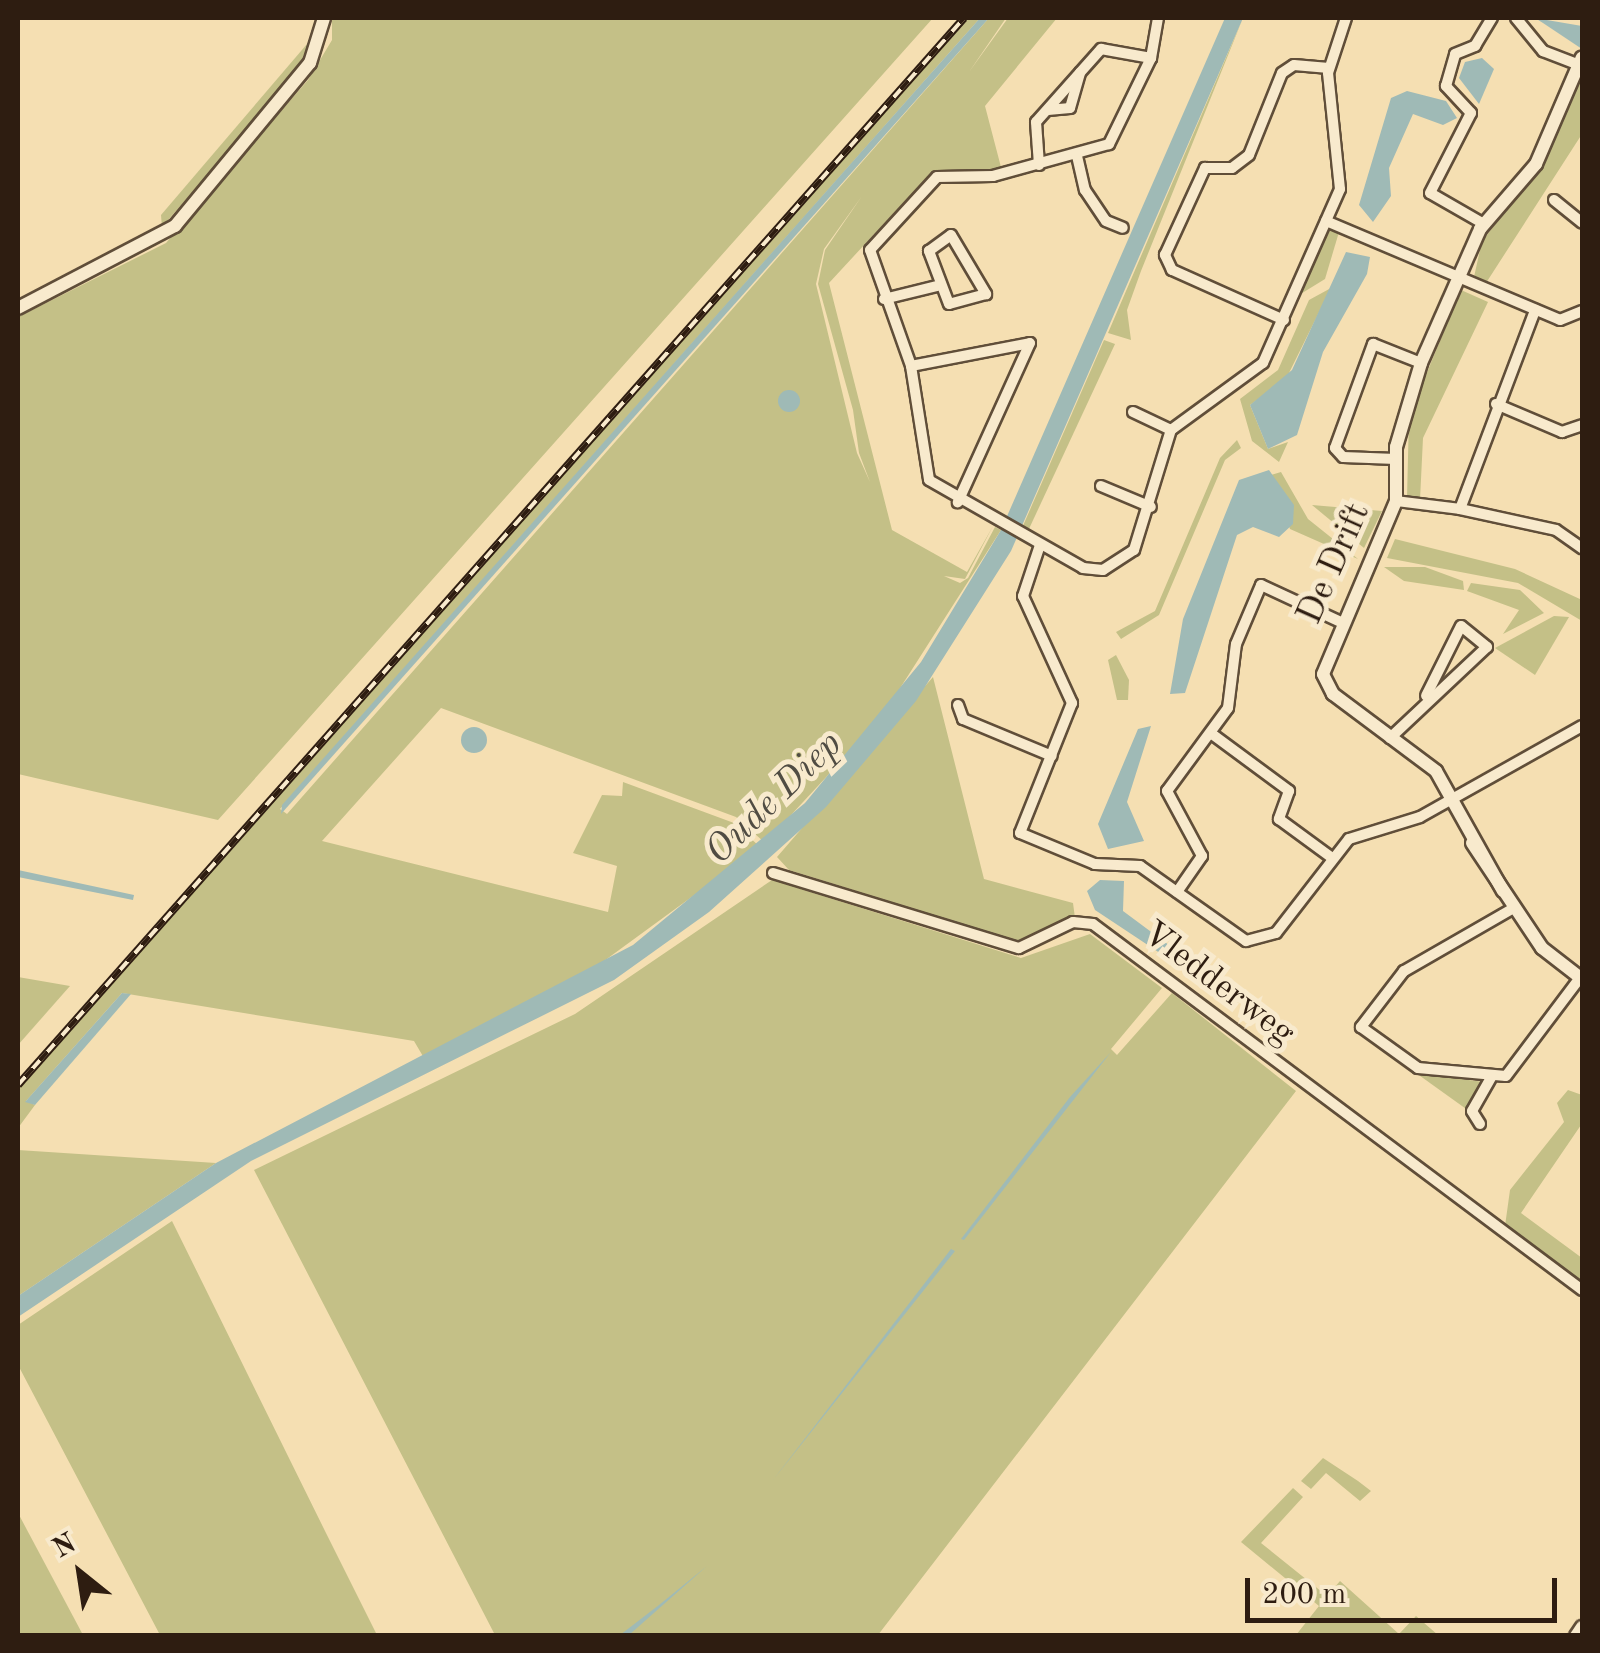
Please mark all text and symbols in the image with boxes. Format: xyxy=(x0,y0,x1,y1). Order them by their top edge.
street label: De Drift xyxy=(1290,497,1380,631)
water label: Oude Diep xyxy=(697,723,853,875)
street label: Vledderweg xyxy=(1133,913,1303,1055)
north arrow xyxy=(30,1523,130,1623)
text: N xyxy=(49,1530,81,1564)
scale bar xyxy=(1250,1558,1562,1620)
text: 200 m xyxy=(1262,1580,1346,1610)

